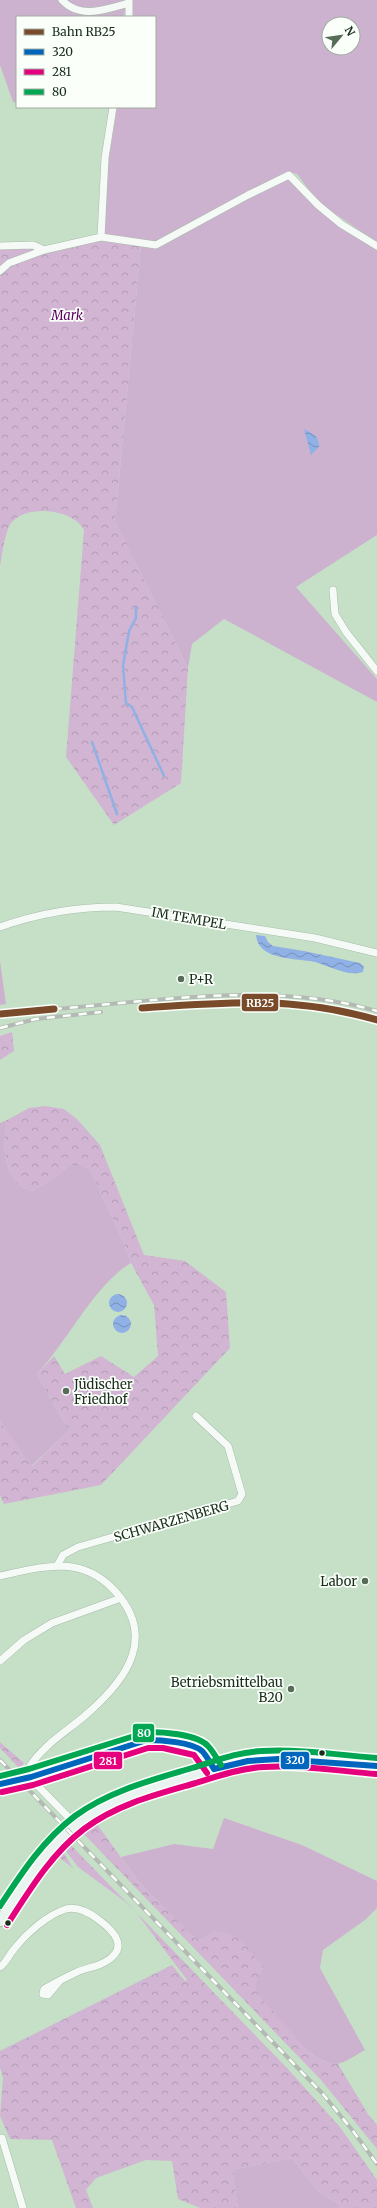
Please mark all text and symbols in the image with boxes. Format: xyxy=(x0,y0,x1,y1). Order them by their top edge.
legend xyxy=(16,16,156,108)
north arrow xyxy=(321,16,361,56)
text: Bahn RB25 xyxy=(52,24,116,39)
text: N xyxy=(342,24,358,39)
text: 320 xyxy=(52,44,73,59)
text: 281 xyxy=(52,64,72,79)
text: 80 xyxy=(52,84,67,99)
park label: Mark xyxy=(50,307,83,324)
street label: IM TEMPEL xyxy=(150,904,228,933)
place label: P+R xyxy=(189,971,213,988)
marker: P+R xyxy=(176,974,186,984)
line badge: RB25 xyxy=(241,993,279,1012)
text: RB25 xyxy=(246,996,274,1010)
place label: Jüdischer Friedhof xyxy=(73,1376,133,1408)
marker: Jüdischer Friedhof xyxy=(61,1386,71,1396)
street label: SCHWARZENBERG xyxy=(112,1497,231,1546)
place label: Labor xyxy=(320,1573,357,1590)
marker: Labor xyxy=(360,1576,370,1586)
place label: Betriebsmittelbau B20 xyxy=(171,1674,283,1706)
marker: Betriebsmittelbau B20 xyxy=(286,1684,296,1694)
line badge: 80 xyxy=(132,1723,155,1743)
text: 80 xyxy=(137,1726,151,1740)
unlabelled marker xyxy=(317,1748,327,1758)
line badge: 281 xyxy=(93,1751,123,1770)
line badge: 320 xyxy=(280,1751,310,1770)
text: 320 xyxy=(285,1753,305,1767)
text: 281 xyxy=(99,1754,117,1768)
unlabelled marker xyxy=(3,1918,13,1928)

